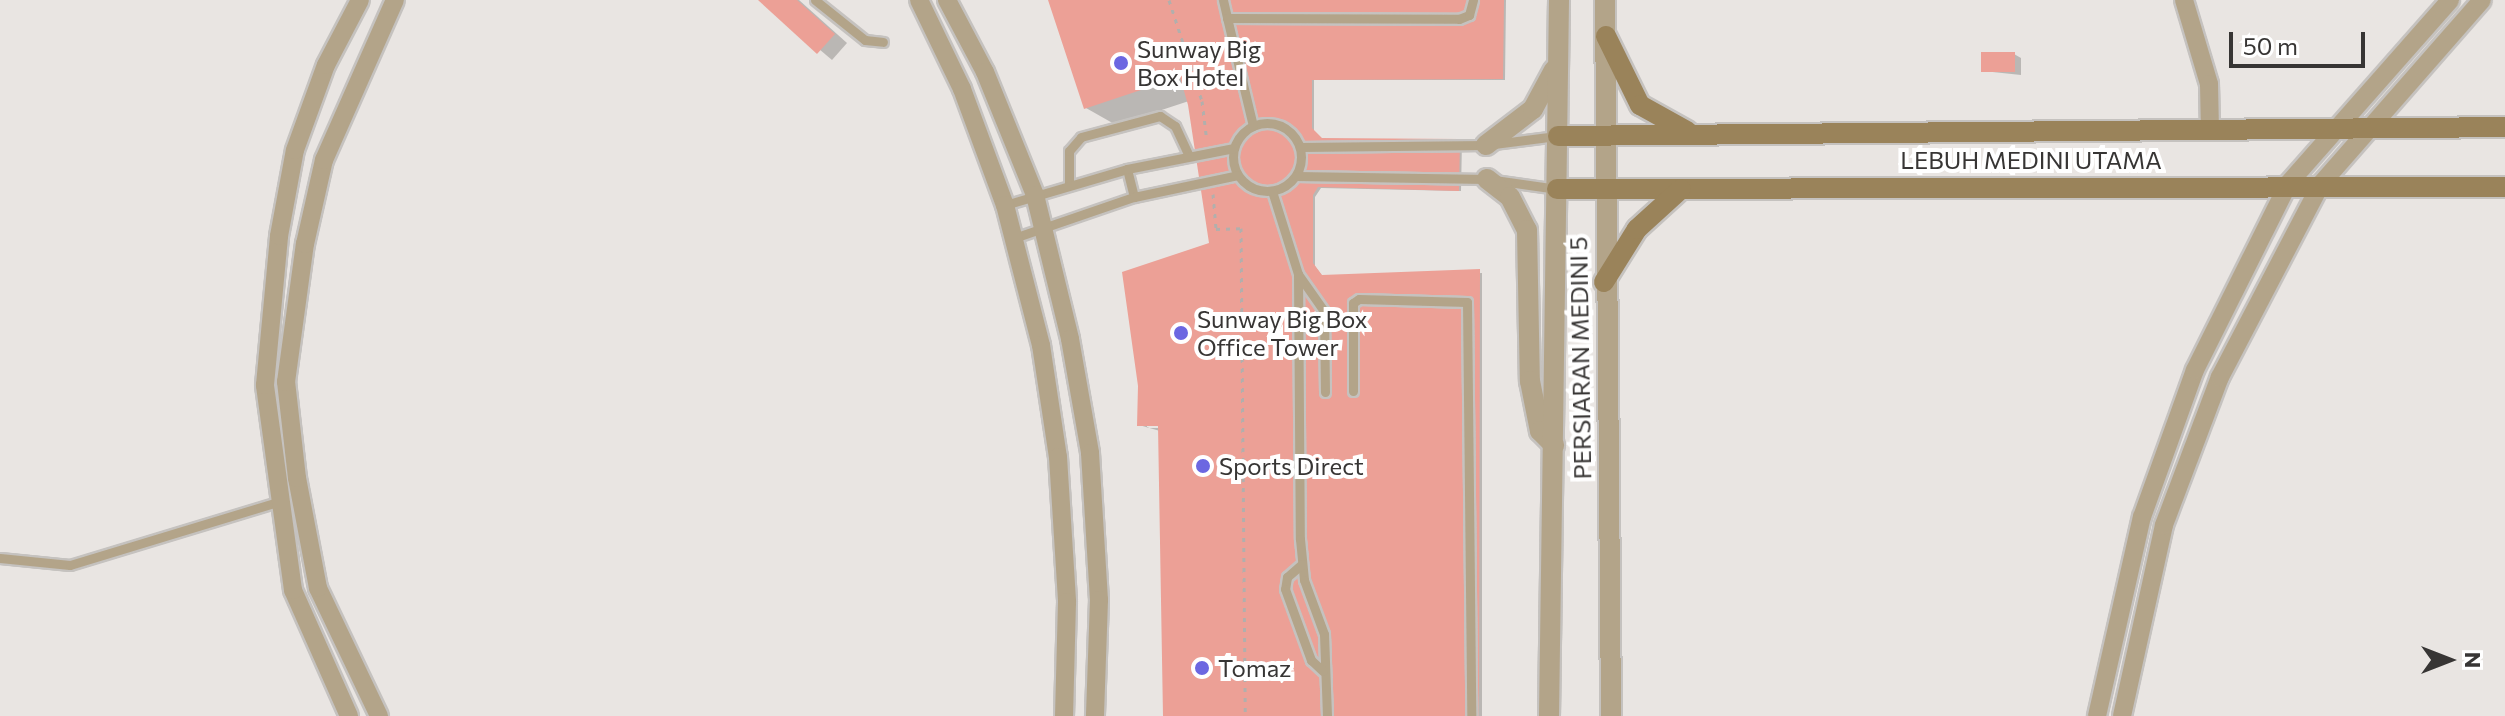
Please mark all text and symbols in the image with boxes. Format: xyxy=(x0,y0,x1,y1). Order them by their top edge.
scale bar xyxy=(2233,16,2369,66)
text: 50 m xyxy=(2243,31,2298,60)
place label: Sunway Big Box Hotel xyxy=(1137,35,1261,91)
marker: Sunway Big Box Hotel xyxy=(1112,54,1130,72)
street label: LEBUH MEDINI UTAMA xyxy=(1900,146,2162,174)
street label: PERSIARAN MEDINI 5 xyxy=(1563,236,1597,480)
place label: Sunway Big Box Office Tower xyxy=(1197,305,1368,361)
marker: Sunway Big Box Office Tower xyxy=(1172,324,1190,342)
place label: Sports Direct xyxy=(1219,452,1364,480)
marker: Sports Direct xyxy=(1194,457,1212,475)
north arrow xyxy=(2409,620,2489,700)
text: N xyxy=(2460,652,2487,668)
place label: Tomaz xyxy=(1218,654,1291,682)
marker: Tomaz xyxy=(1193,659,1211,677)

